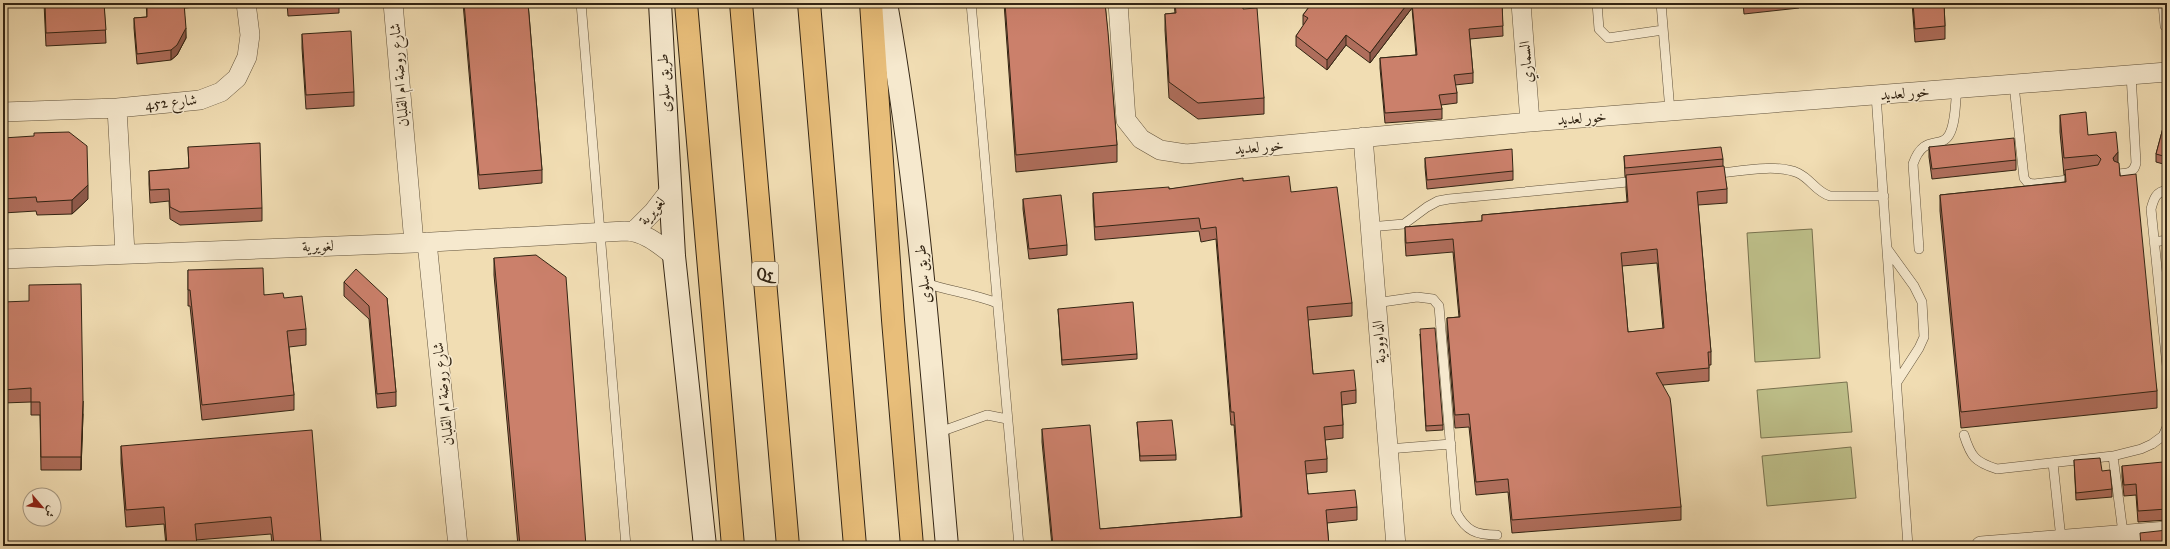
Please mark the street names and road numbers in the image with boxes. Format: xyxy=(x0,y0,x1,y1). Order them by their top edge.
street label: شارع روضة ام القلبان xyxy=(385,22,416,128)
street label: السماري xyxy=(1515,40,1540,84)
street label: طريق سلوى xyxy=(653,53,676,113)
street label: خور لعديد xyxy=(1880,82,1930,104)
street label: شارع 452 xyxy=(144,90,198,118)
street label: خور لعديد xyxy=(1557,107,1607,129)
street label: خور لعديد xyxy=(1234,136,1284,158)
street label: لغويرية xyxy=(635,193,669,229)
street label: لغويرية xyxy=(302,236,334,256)
street label: طريق سلوى xyxy=(911,243,936,304)
road number: Q5 xyxy=(752,262,778,286)
street label: الداوودية xyxy=(1368,320,1390,364)
street label: شارع روضة ام القلبان xyxy=(429,341,461,447)

